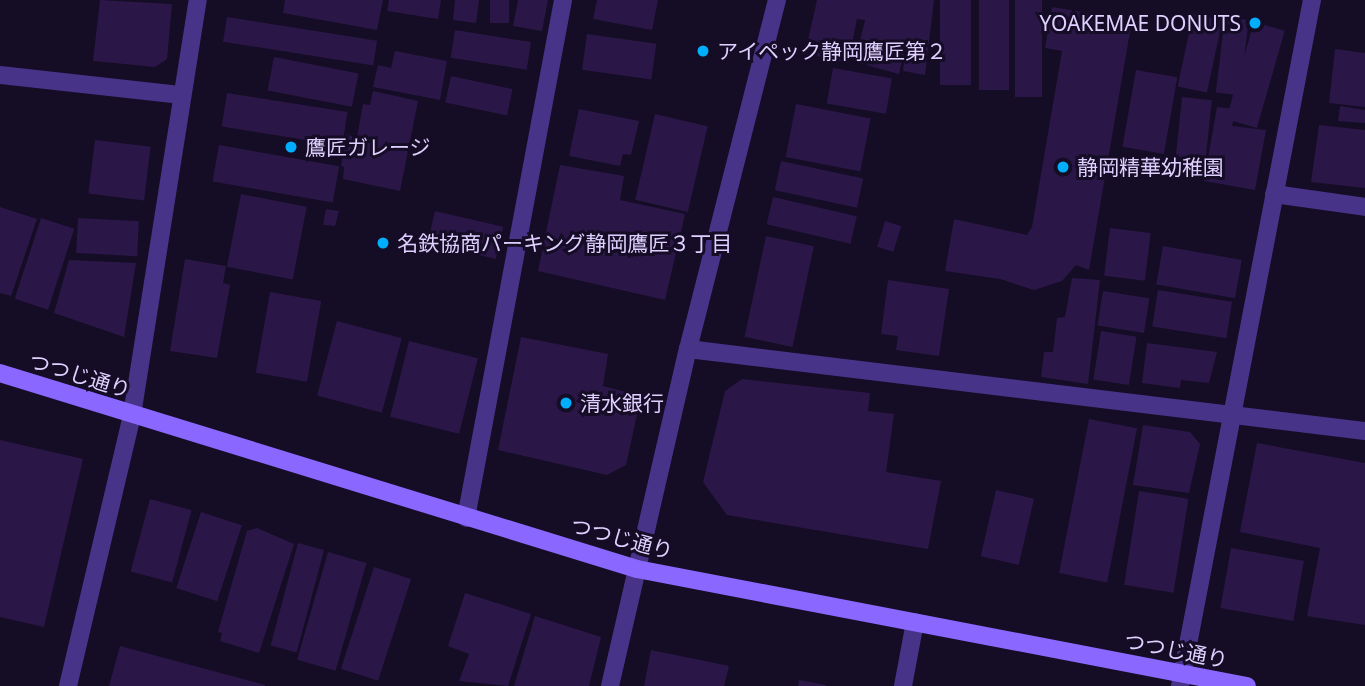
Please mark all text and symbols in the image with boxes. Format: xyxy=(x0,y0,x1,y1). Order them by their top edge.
place label: YOAKEMAE DONUTS xyxy=(1040,10,1241,36)
marker: YOAKEMAE DONUTS xyxy=(1247,15,1263,31)
place label: アイペック静岡鷹匠第２ xyxy=(717,38,948,64)
marker: アイペック静岡鷹匠第２ xyxy=(695,43,711,59)
place label: 鷹匠ガレージ xyxy=(305,134,431,160)
marker: 鷹匠ガレージ xyxy=(283,139,299,155)
place label: 静岡精華幼稚園 xyxy=(1077,154,1224,180)
marker: 静岡精華幼稚園 xyxy=(1055,159,1071,175)
place label: 名鉄協商パーキング静岡鷹匠３丁目 xyxy=(397,230,733,256)
marker: 名鉄協商パーキング静岡鷹匠３丁目 xyxy=(375,235,391,251)
street label: つつじ通り xyxy=(26,348,134,402)
place label: 清水銀行 xyxy=(580,390,664,416)
marker: 清水銀行 xyxy=(558,395,574,411)
street label: つつじ通り xyxy=(568,512,676,564)
street label: つつじ通り xyxy=(1122,628,1230,672)

